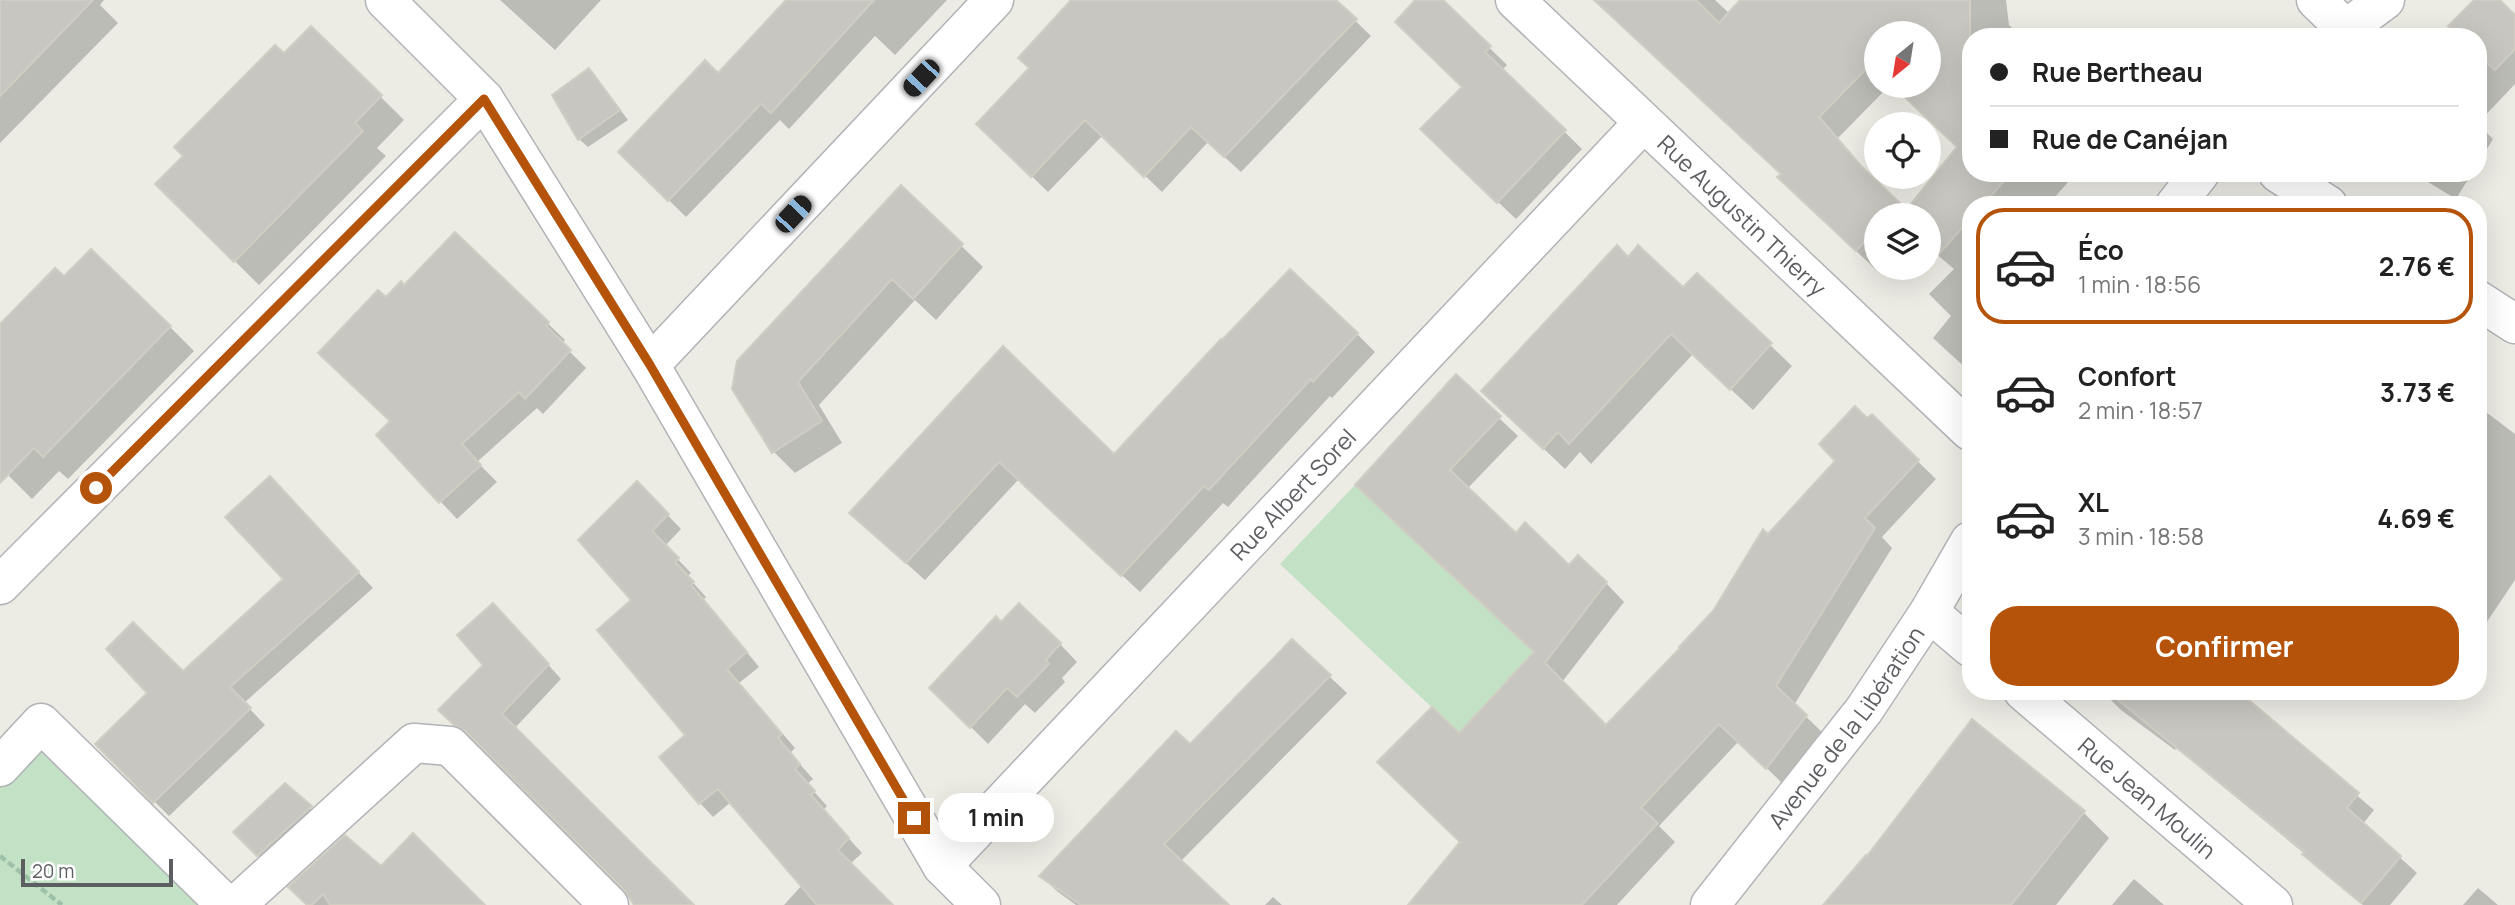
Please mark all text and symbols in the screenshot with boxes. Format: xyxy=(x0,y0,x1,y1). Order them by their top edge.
north arrow xyxy=(1864,21,1941,98)
map controls xyxy=(1864,21,1941,280)
text: Rue Bertheau xyxy=(2032,54,2203,90)
car xyxy=(899,55,944,101)
button: locate xyxy=(1864,112,1941,189)
text: Rue de Canéjan xyxy=(2032,121,2228,157)
street label: Rue Augustin Thierry xyxy=(1651,127,1834,303)
car xyxy=(771,191,816,237)
button: layers xyxy=(1864,203,1941,280)
text: Éco xyxy=(2078,232,2124,268)
icon: car xyxy=(1994,235,2057,298)
text: 2.76 € xyxy=(2379,248,2455,284)
text: 1 min · 18:56 xyxy=(2078,268,2201,300)
text: Confort xyxy=(2078,358,2177,394)
icon: car xyxy=(1994,361,2057,424)
text: 3.73 € xyxy=(2380,374,2455,410)
text: 2 min · 18:57 xyxy=(2078,394,2203,426)
street label: Rue Albert Sorel xyxy=(1223,421,1363,567)
route start xyxy=(80,472,112,504)
text: XL xyxy=(2078,484,2109,520)
icon: car xyxy=(1994,487,2057,550)
text: 4.69 € xyxy=(2377,500,2455,536)
text: 3 min · 18:58 xyxy=(2078,520,2204,552)
button: Confirmer xyxy=(1990,606,2459,686)
street label: Avenue de la Libération xyxy=(1760,620,1931,835)
street label: Rue Jean Moulin xyxy=(2072,729,2223,866)
callout: 1 min xyxy=(939,794,1054,842)
text: 1 min xyxy=(968,801,1024,833)
route end xyxy=(898,802,930,834)
scale bar xyxy=(21,856,173,888)
text: 20 m xyxy=(32,858,74,884)

